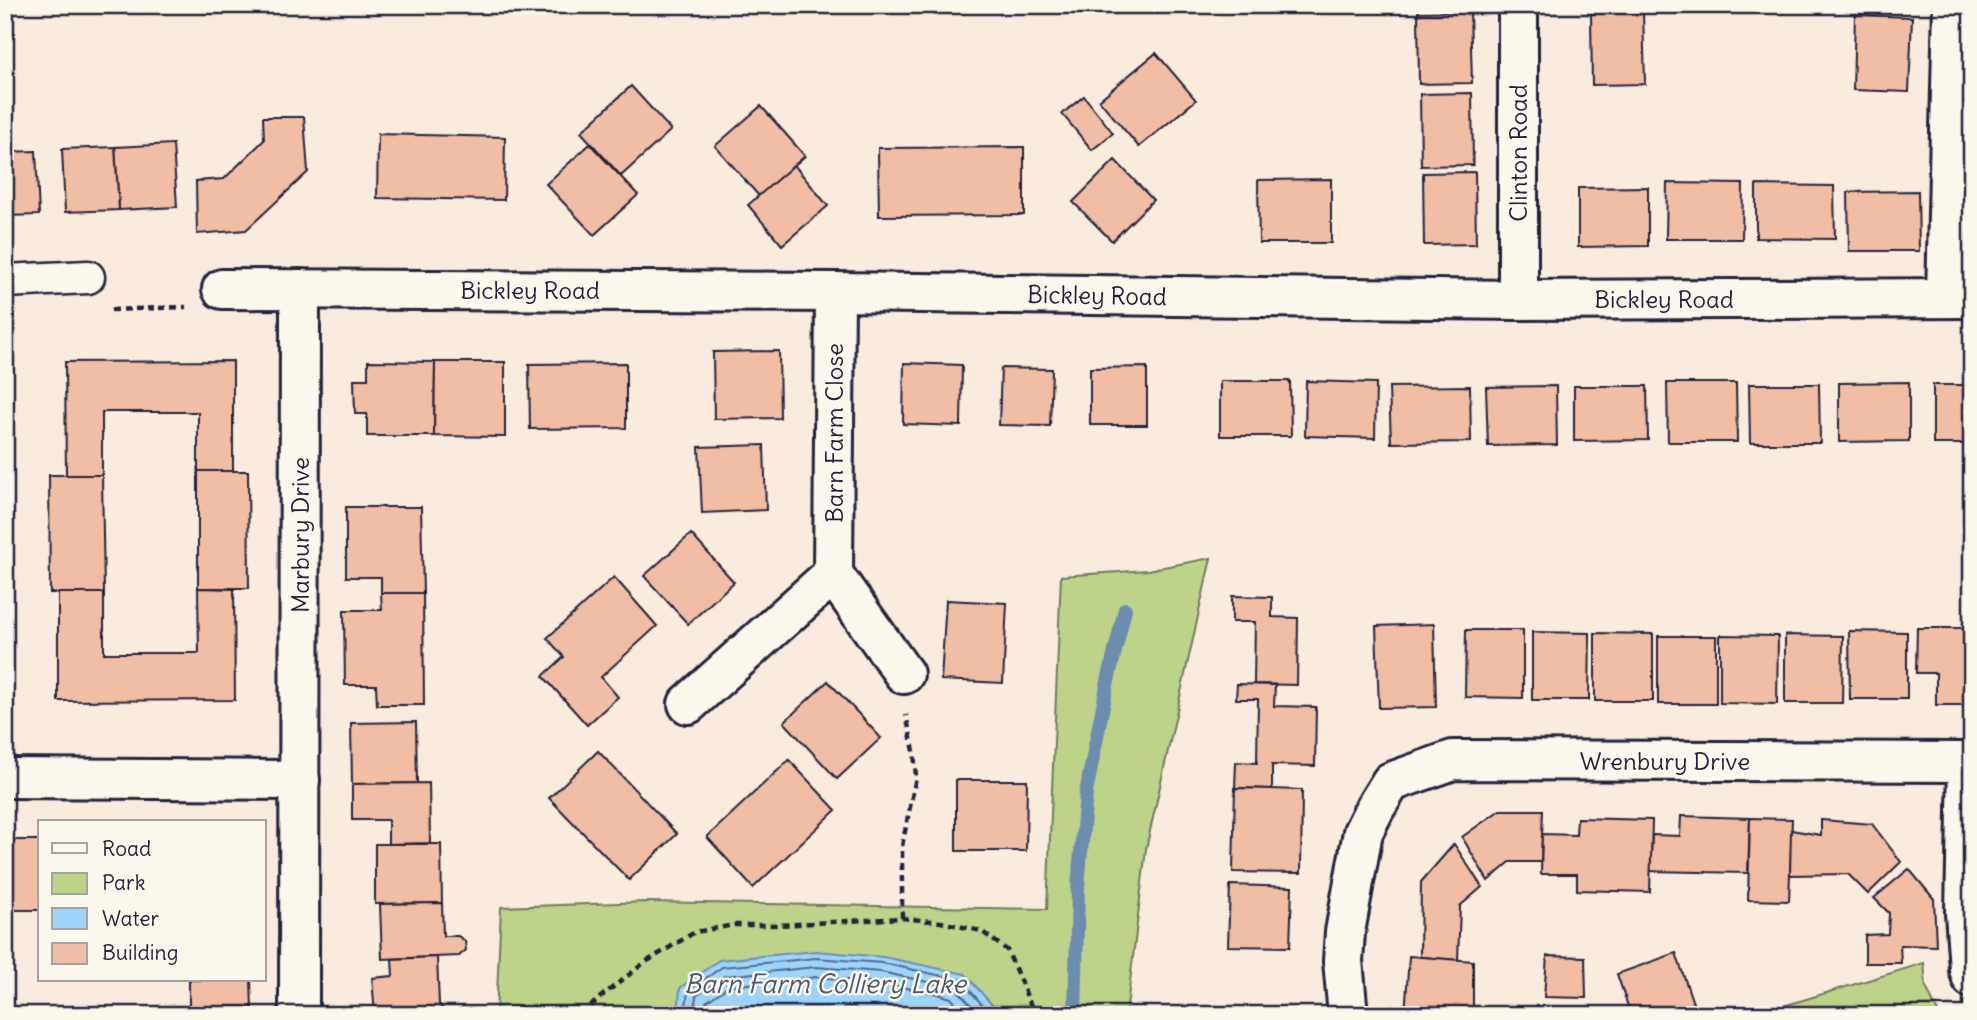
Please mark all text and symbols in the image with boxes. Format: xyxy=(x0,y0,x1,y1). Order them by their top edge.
street label: Clinton Road xyxy=(1503,84,1533,222)
street label: Bickley Road xyxy=(460,275,600,305)
street label: Bickley Road xyxy=(1027,279,1167,311)
street label: Bickley Road xyxy=(1594,284,1734,314)
street label: Barn Farm Close xyxy=(819,343,849,523)
street label: Marbury Drive xyxy=(285,457,315,613)
street label: Wrenbury Drive xyxy=(1580,746,1750,776)
legend xyxy=(38,820,266,982)
text: Road xyxy=(102,835,151,862)
text: Park xyxy=(102,869,145,896)
text: Water xyxy=(102,905,160,932)
text: Building xyxy=(102,939,178,966)
water label: Barn Farm Colliery Lake xyxy=(684,967,968,1000)

